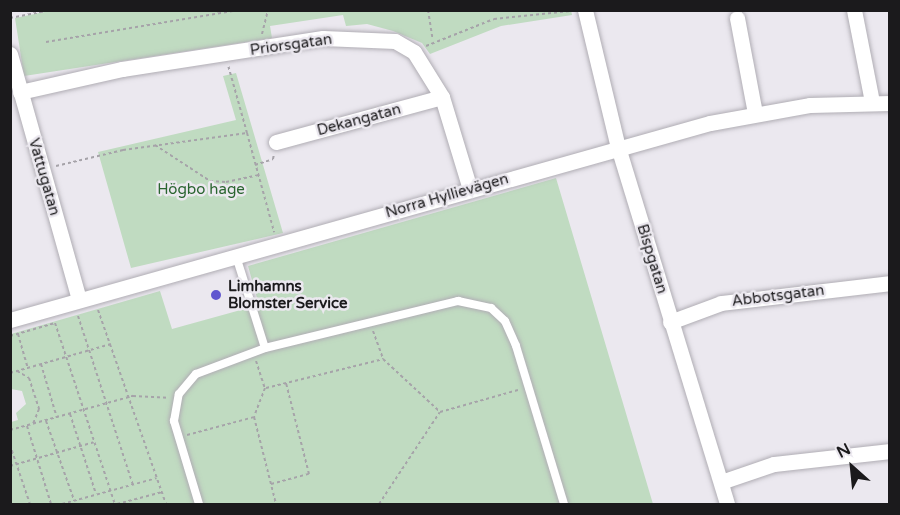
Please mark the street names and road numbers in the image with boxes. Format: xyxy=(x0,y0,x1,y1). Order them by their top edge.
street label: Priorsgatan xyxy=(249,30,333,60)
street label: Dekangatan xyxy=(315,100,403,140)
street label: Vattugatan xyxy=(24,136,64,218)
street label: Norra Hyllievägen xyxy=(383,170,511,222)
street label: Bispgatan xyxy=(633,222,671,296)
street label: Abbotsgatan xyxy=(731,281,825,311)

